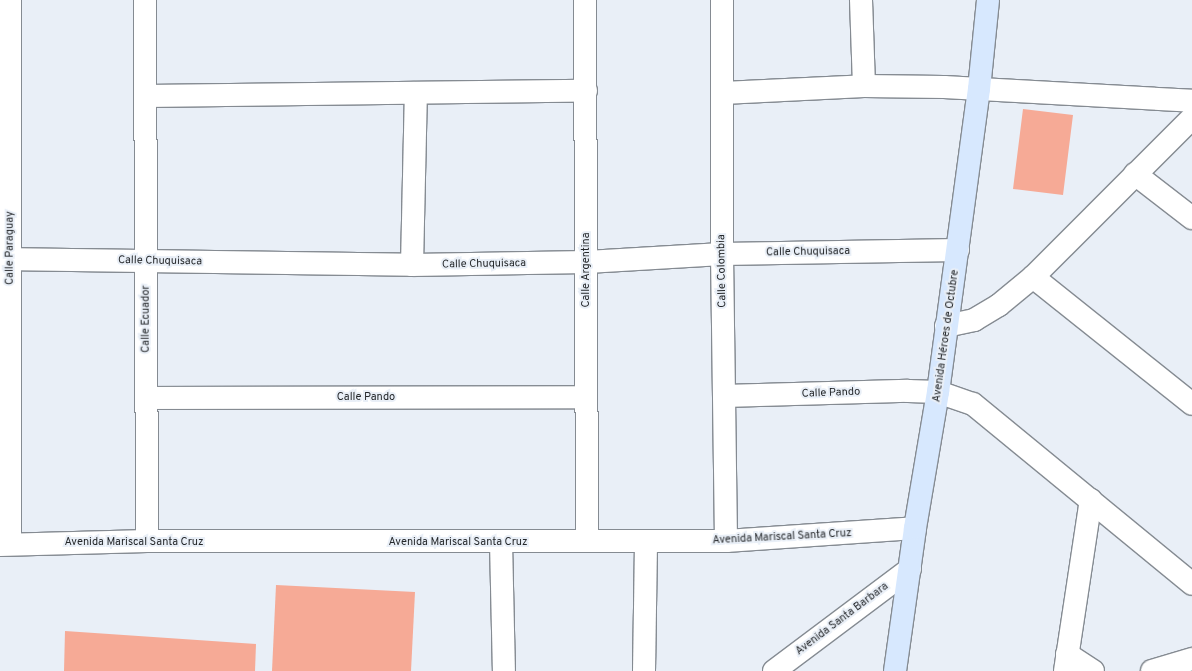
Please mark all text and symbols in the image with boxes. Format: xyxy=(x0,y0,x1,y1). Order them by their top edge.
street label: Calle Paraguay xyxy=(3,211,17,285)
street label: Calle Argentina xyxy=(579,232,593,308)
street label: Calle Colombia xyxy=(715,234,729,308)
street label: Calle Chuquisaca xyxy=(766,245,850,259)
street label: Calle Chuquisaca xyxy=(118,254,202,268)
street label: Calle Chuquisaca xyxy=(442,257,526,271)
street label: Avenida Héroes de Octubre xyxy=(930,269,962,403)
street label: Calle Ecuador xyxy=(139,285,153,353)
street label: Calle Pando xyxy=(802,385,860,401)
street label: Calle Pando xyxy=(337,390,395,404)
street label: Avenida Mariscal Santa Cruz xyxy=(712,527,852,547)
street label: Avenida Mariscal Santa Cruz xyxy=(64,535,204,549)
street label: Avenida Mariscal Santa Cruz xyxy=(388,535,528,549)
street label: Avenida Santa Barbara xyxy=(793,580,891,658)

